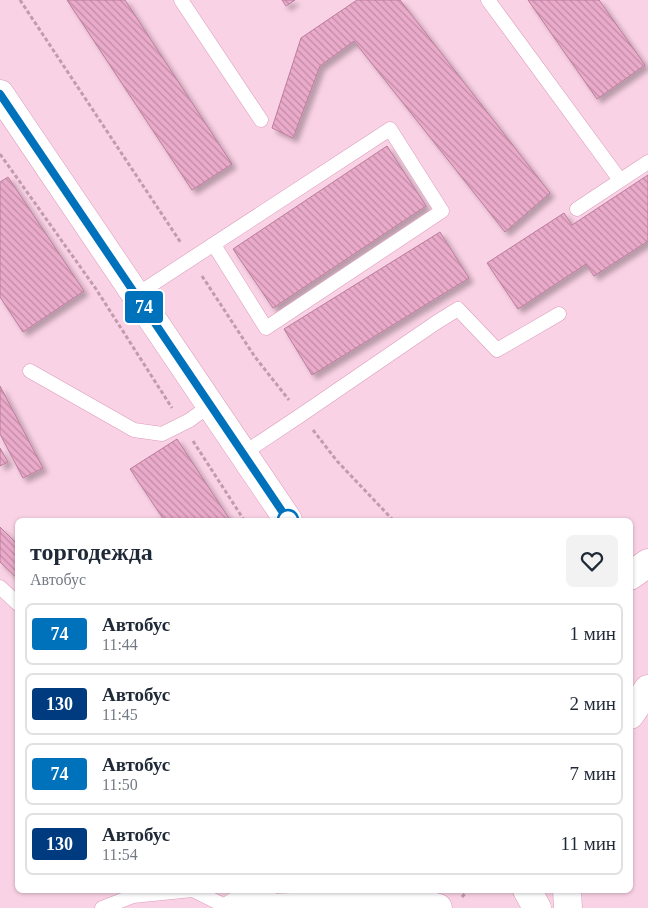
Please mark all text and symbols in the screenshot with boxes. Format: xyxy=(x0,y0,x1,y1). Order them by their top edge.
line badge: 74 xyxy=(122,291,166,323)
text: 74 xyxy=(135,297,153,317)
unlabelled marker xyxy=(277,509,299,531)
button: heart xyxy=(566,535,618,587)
text: торгодежда xyxy=(30,539,153,565)
text: Автобус xyxy=(30,571,86,588)
text: Автобус xyxy=(102,614,170,635)
text: 1 мин xyxy=(569,623,616,644)
text: 74 xyxy=(51,624,69,644)
text: 11:44 xyxy=(102,636,138,653)
text: Автобус xyxy=(102,684,170,705)
text: 2 мин xyxy=(569,693,616,714)
text: 130 xyxy=(46,694,73,714)
text: 11:45 xyxy=(102,706,138,723)
text: Автобус xyxy=(102,754,170,775)
text: 7 мин xyxy=(569,763,616,784)
text: 74 xyxy=(51,764,69,784)
text: 11:50 xyxy=(102,776,138,793)
text: Автобус xyxy=(102,824,170,845)
text: 11 мин xyxy=(561,833,616,854)
text: 130 xyxy=(46,834,73,854)
text: 11:54 xyxy=(102,846,138,863)

